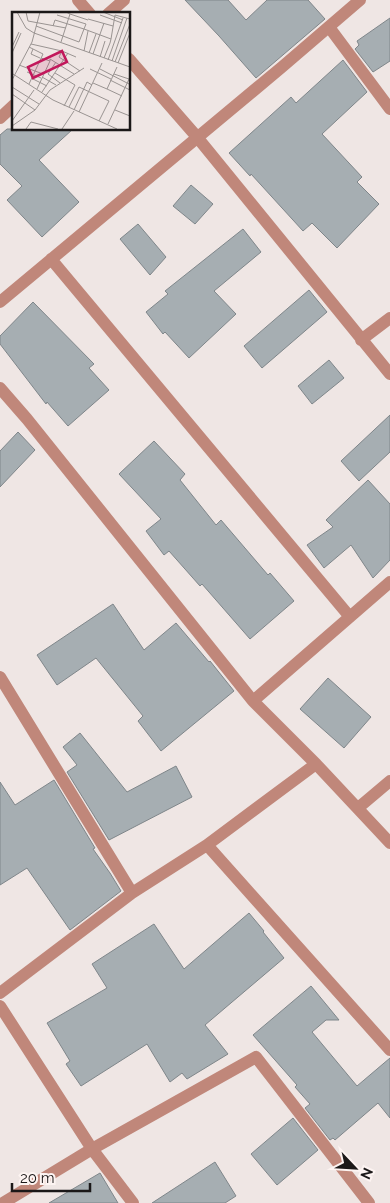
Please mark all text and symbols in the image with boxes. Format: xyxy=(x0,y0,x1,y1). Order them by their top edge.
inset map xyxy=(12,12,130,130)
north arrow xyxy=(330,1143,380,1193)
scale bar xyxy=(12,1160,90,1192)
text: N xyxy=(357,1165,376,1182)
text: 20 m xyxy=(20,1169,55,1187)

